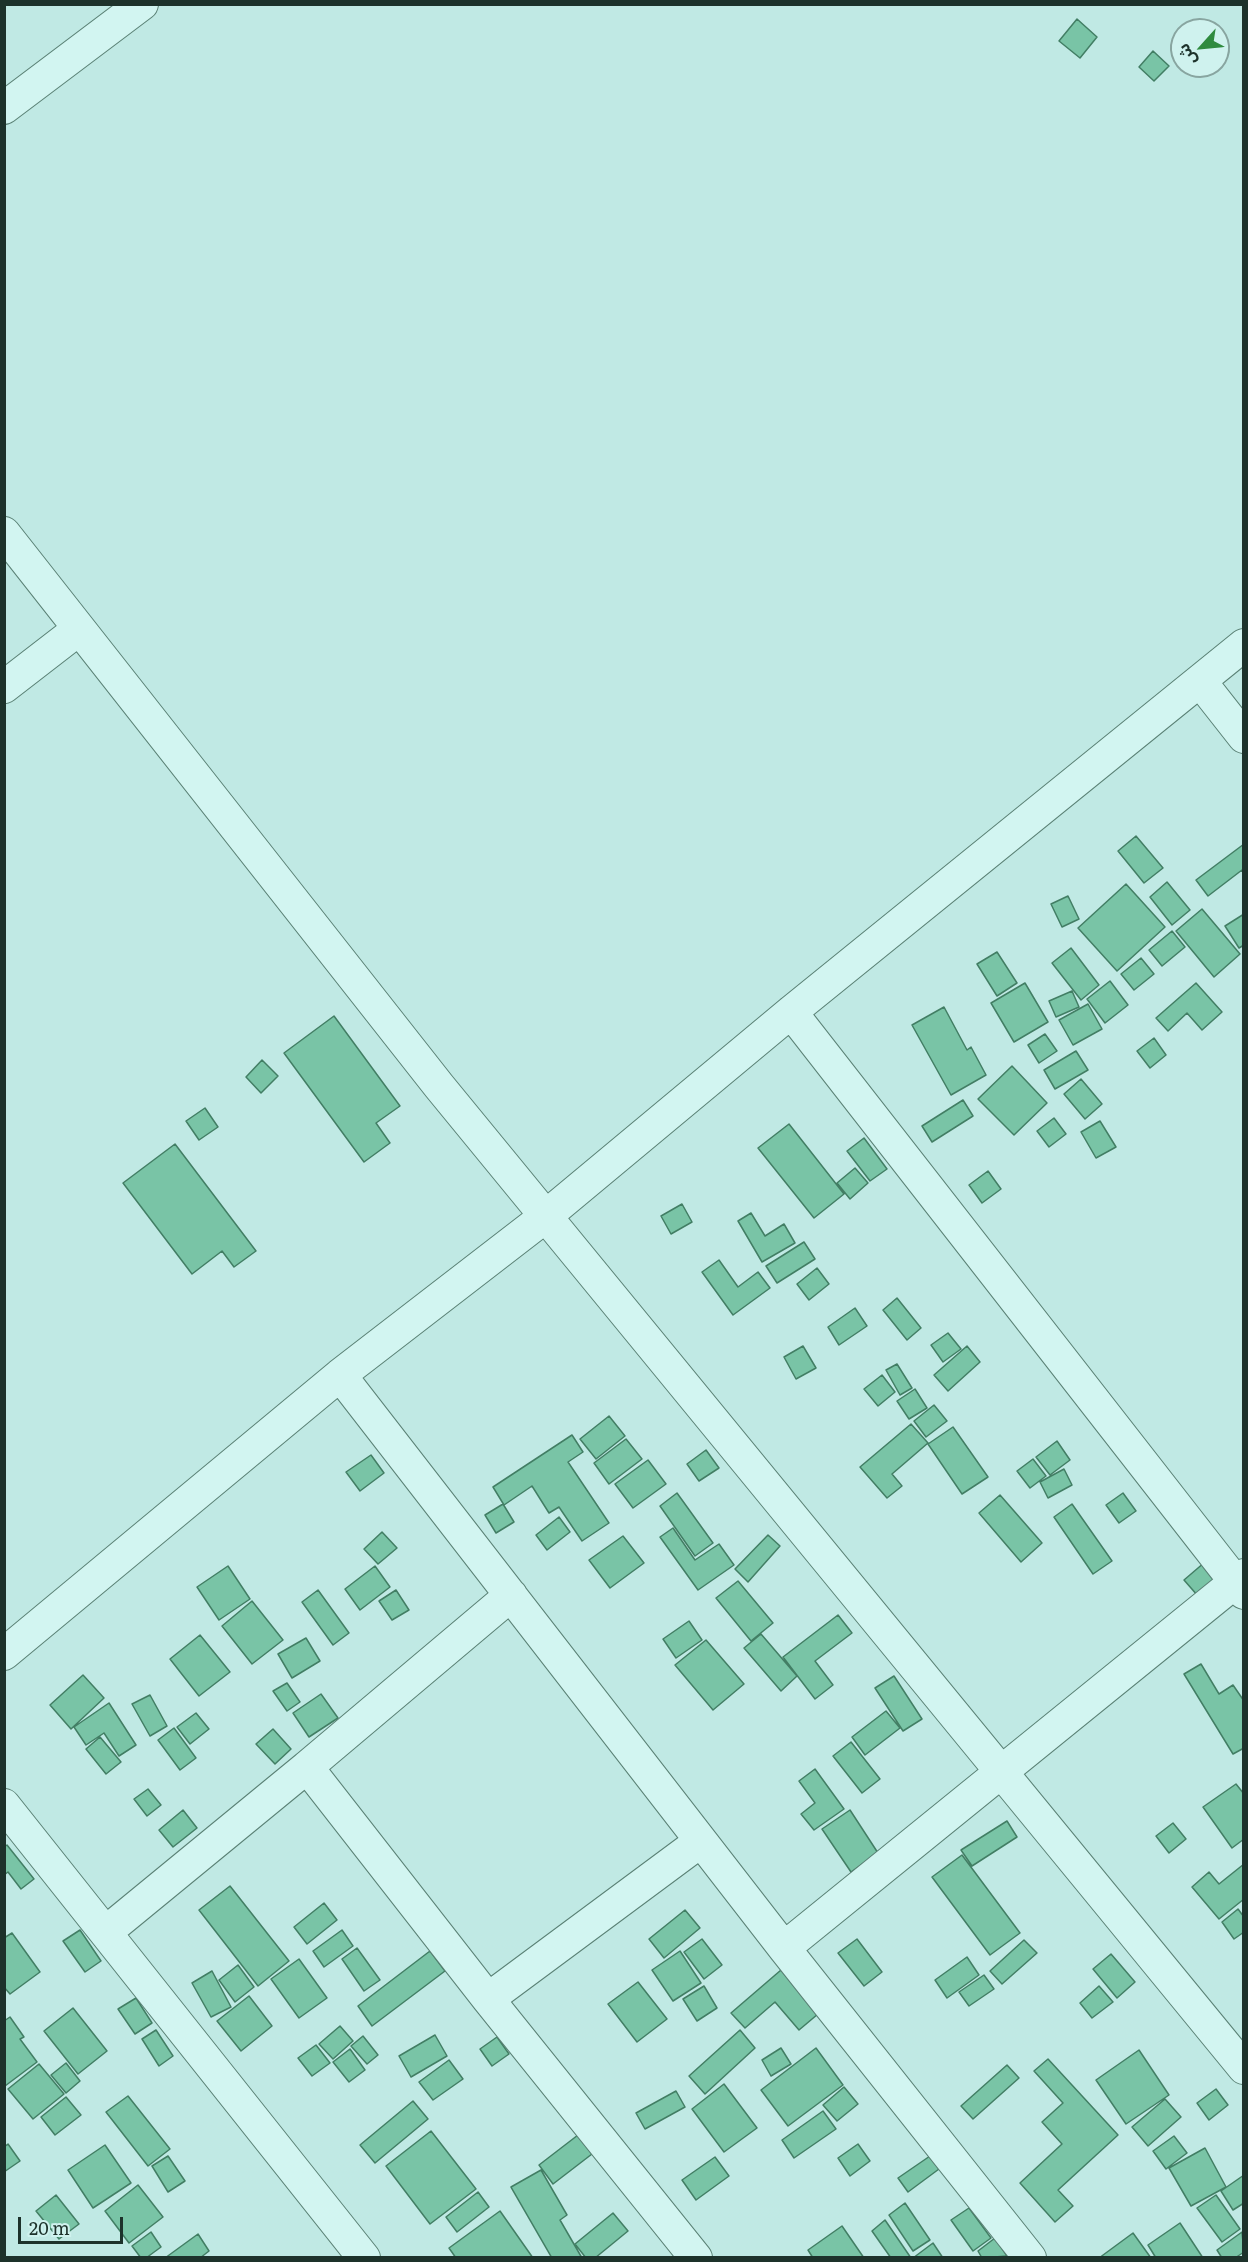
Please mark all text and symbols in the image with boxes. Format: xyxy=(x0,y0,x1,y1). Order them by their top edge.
north arrow xyxy=(1170,18,1230,78)
text: ش xyxy=(1170,40,1201,70)
scale bar xyxy=(21,2205,126,2243)
text: 20 m xyxy=(29,2214,70,2241)

